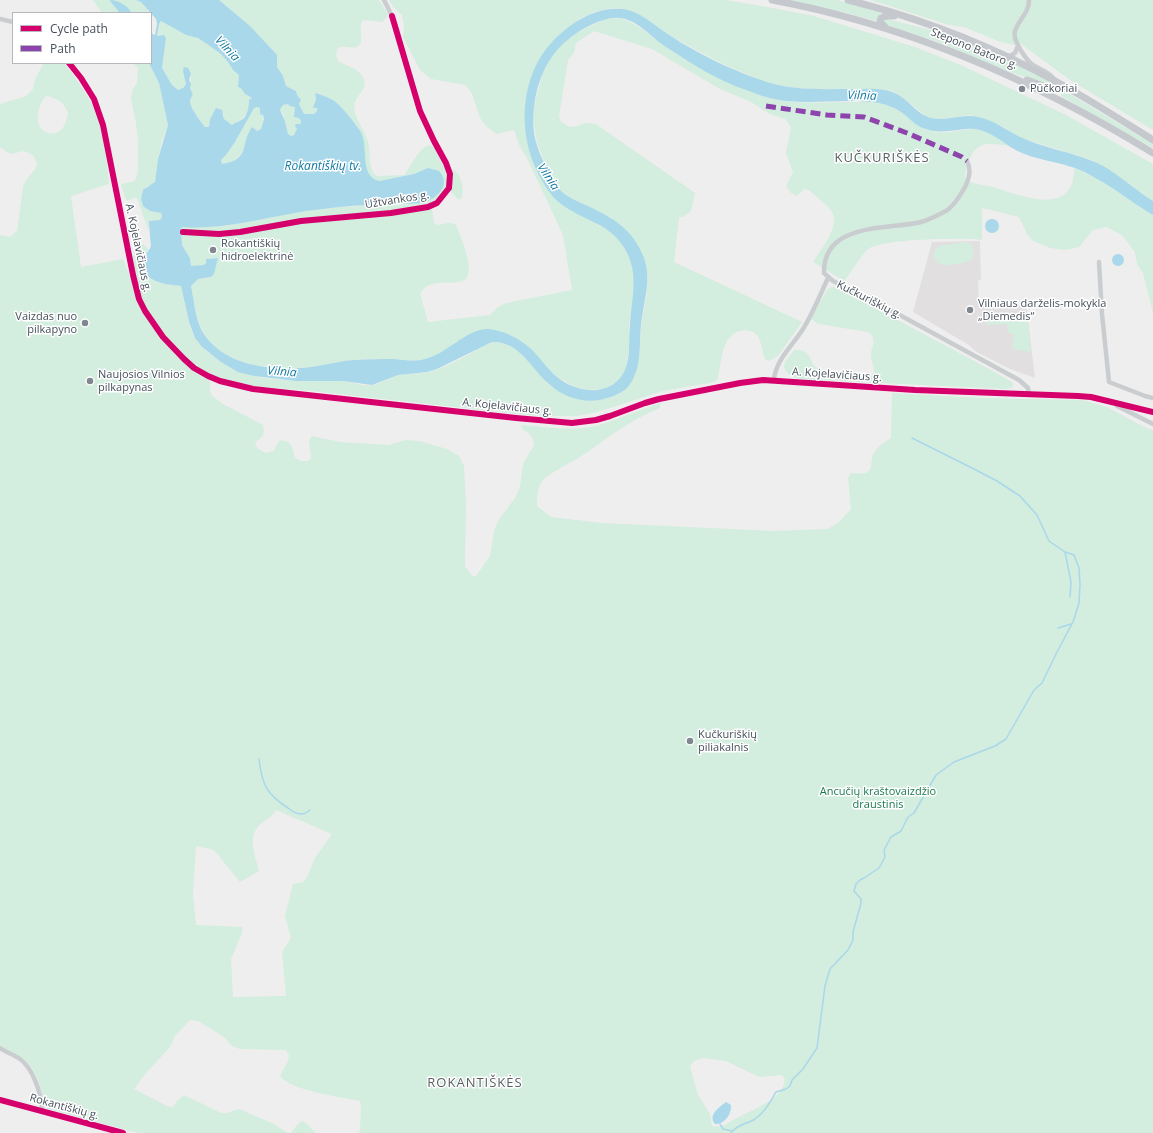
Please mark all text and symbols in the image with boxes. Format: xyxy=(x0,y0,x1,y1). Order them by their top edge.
legend xyxy=(12,12,152,64)
text: Cycle path xyxy=(50,20,108,37)
street label: Stepono Batoro g. xyxy=(929,26,1019,72)
water label: Vilnia xyxy=(212,33,242,65)
text: Path xyxy=(50,40,76,57)
place label: Pūčkoriai xyxy=(1030,82,1077,96)
marker: Pūčkoriai xyxy=(1017,84,1027,94)
water label: Vilnia xyxy=(847,88,877,104)
district label: KUČKURIŠKĖS xyxy=(834,150,930,166)
water label: Rokantiškių tv. xyxy=(285,160,361,174)
water label: Vilnia xyxy=(534,161,562,193)
street label: Užtvankos g. xyxy=(364,188,430,212)
street label: A. Kojelavičiaus g. xyxy=(122,203,154,293)
place label: Rokantiškių hidroelektrinė xyxy=(221,237,293,263)
marker: Rokantiškių hidroelektrinė xyxy=(208,245,218,255)
street label: Kučkuriškių g. xyxy=(834,278,904,322)
place label: Vilniaus darželis-mokykla „Diemedis“ xyxy=(978,297,1106,323)
marker: Vilniaus darželis-mokykla „Diemedis“ xyxy=(965,305,975,315)
place label: Vaizdas nuo pilkapyno xyxy=(15,310,77,336)
marker: Vaizdas nuo pilkapyno xyxy=(80,318,90,328)
water label: Vilnia xyxy=(267,364,297,380)
street label: A. Kojelavičiaus g. xyxy=(792,365,882,385)
place label: Naujosios Vilnios pilkapynas xyxy=(98,368,185,394)
marker: Naujosios Vilnios pilkapynas xyxy=(85,376,95,386)
street label: A. Kojelavičiaus g. xyxy=(462,396,552,418)
place label: Kučkuriškių piliakalnis xyxy=(698,728,757,754)
marker: Kučkuriškių piliakalnis xyxy=(685,736,695,746)
park label: Ancučių kraštovaizdžio draustinis xyxy=(820,785,936,811)
district label: ROKANTIŠKĖS xyxy=(427,1075,523,1091)
street label: Rokantiškių g. xyxy=(28,1091,100,1123)

